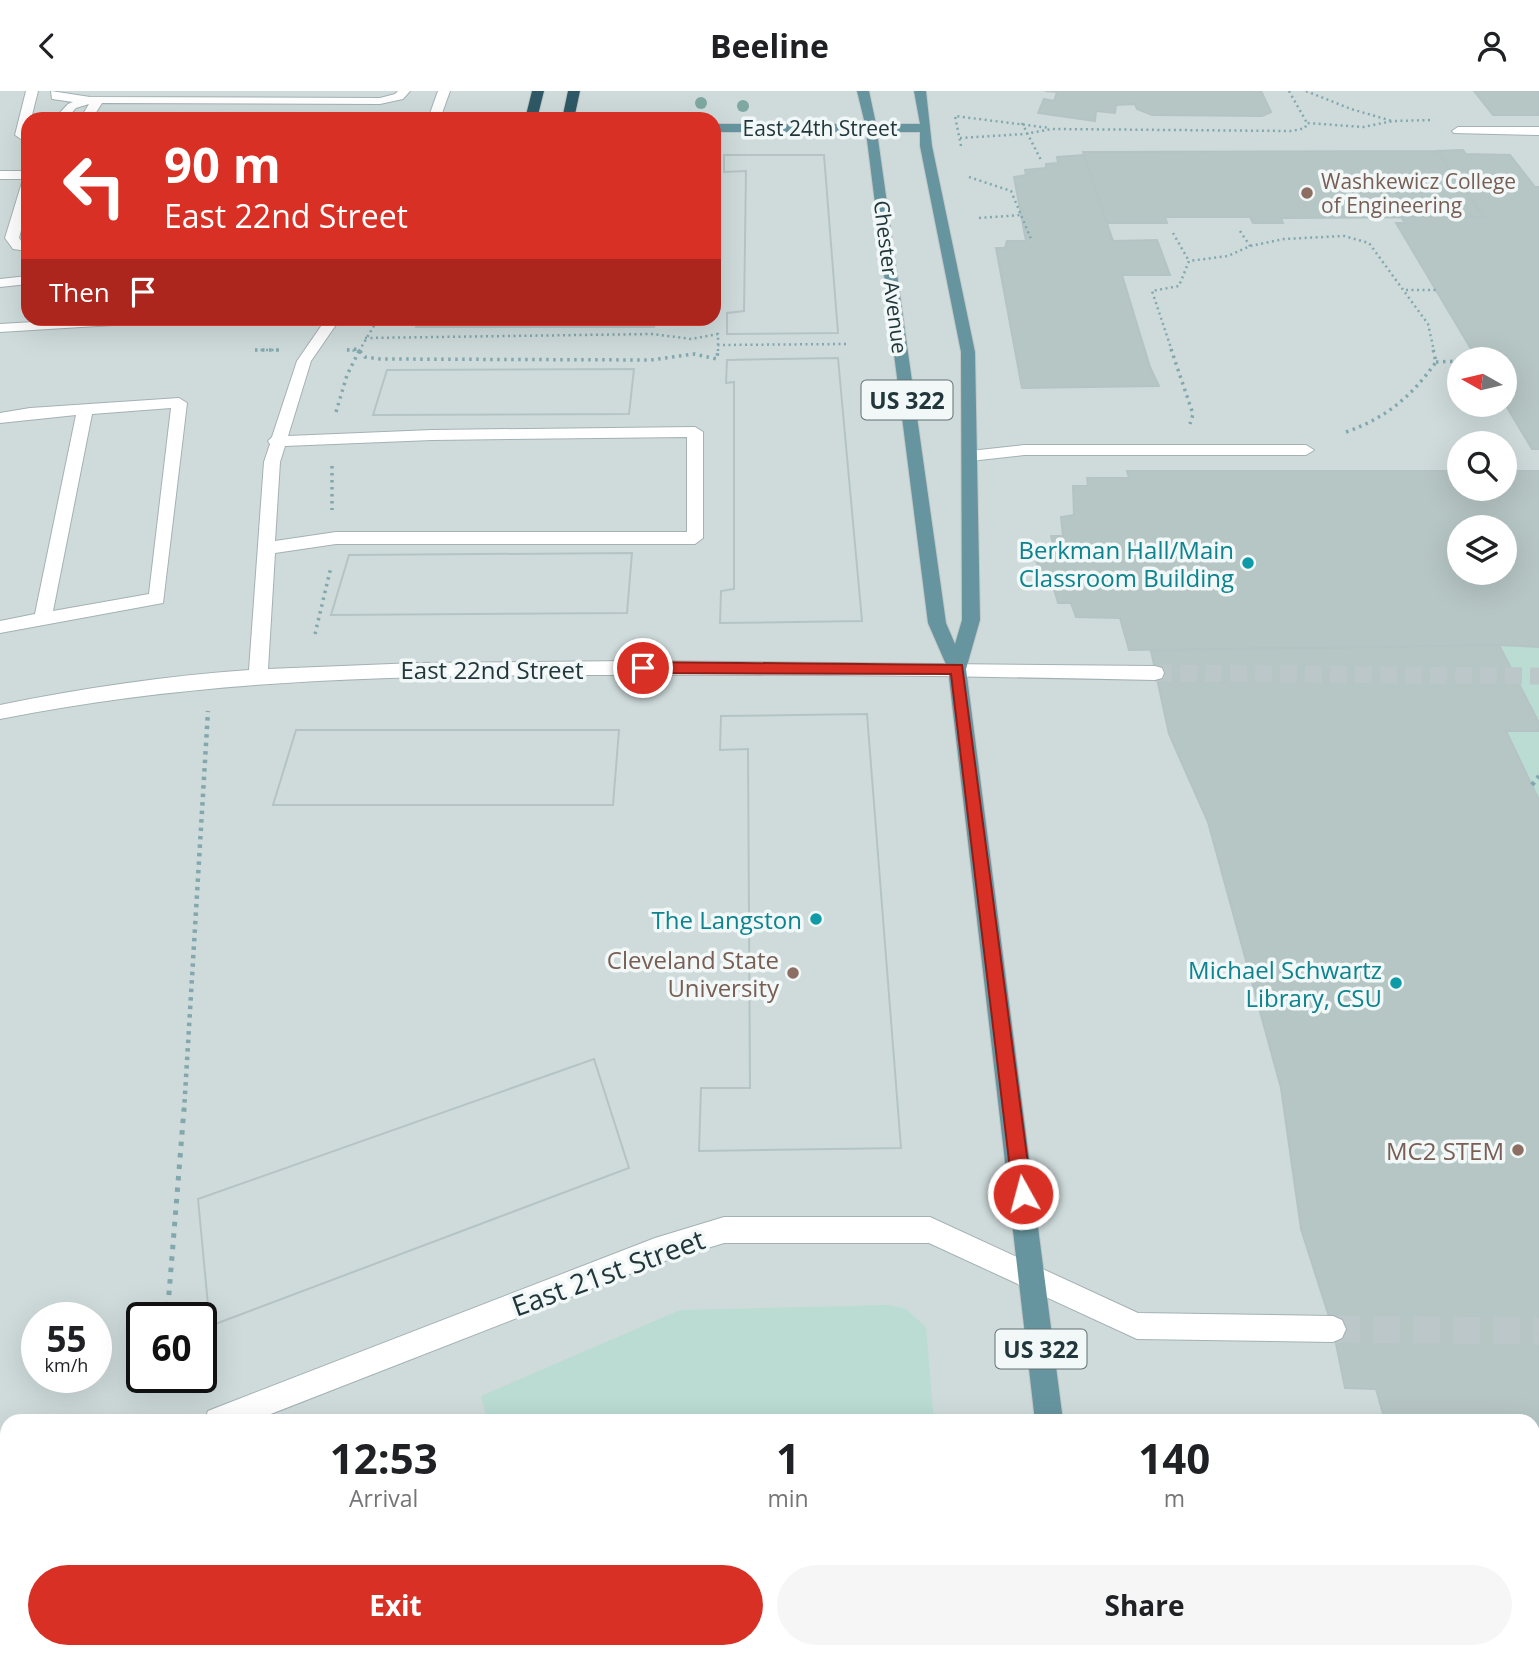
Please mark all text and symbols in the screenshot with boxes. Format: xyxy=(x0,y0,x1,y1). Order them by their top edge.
text: Beeline xyxy=(710,24,829,67)
icon: back xyxy=(28,27,66,65)
icon: person xyxy=(1473,27,1511,65)
street label: East 24th Street xyxy=(743,114,897,142)
text: 90 m xyxy=(164,131,281,197)
icon: left xyxy=(49,140,140,231)
place label: Washkewicz College of Engineering xyxy=(1321,167,1516,219)
marker: Washkewicz College of Engineering xyxy=(1299,185,1315,201)
text: East 22nd Street xyxy=(164,194,408,237)
street label: Chester Avenue xyxy=(868,199,914,355)
icon: arrive xyxy=(124,273,162,311)
text: Then xyxy=(49,274,110,310)
north arrow xyxy=(1447,347,1517,417)
map controls xyxy=(1447,347,1517,585)
road number: US 322 xyxy=(862,381,953,419)
button: search xyxy=(1447,431,1517,501)
button: layers xyxy=(1447,515,1517,585)
place label: Berkman Hall/Main Classroom Building xyxy=(1018,533,1234,594)
marker: Berkman Hall/Main Classroom Building xyxy=(1240,555,1256,571)
pin xyxy=(613,638,673,698)
icon: arrive xyxy=(624,649,662,687)
street label: East 22nd Street xyxy=(400,653,584,686)
place label: The Langston xyxy=(652,903,802,936)
marker: The Langston xyxy=(808,911,824,927)
place label: Cleveland State University xyxy=(607,943,780,1004)
place label: Michael Schwartz Library, CSU xyxy=(1188,953,1382,1014)
marker: Cleveland State University xyxy=(785,965,801,981)
marker: Michael Schwartz Library, CSU xyxy=(1388,975,1404,991)
place label: MC2 STEM xyxy=(1386,1134,1504,1167)
marker: MC2 STEM xyxy=(1510,1142,1526,1158)
position arrow xyxy=(986,1157,1060,1231)
street label: East 21st Street xyxy=(506,1220,710,1324)
speed limit sign: 60 xyxy=(126,1302,217,1393)
text: 55 xyxy=(46,1315,87,1362)
road number: US 322 xyxy=(996,1329,1086,1369)
text: km/h xyxy=(45,1353,88,1377)
text: 12:53 xyxy=(330,1429,438,1486)
text: 1 xyxy=(776,1429,800,1486)
text: 140 xyxy=(1138,1429,1210,1486)
text: Arrival xyxy=(349,1482,418,1514)
text: min xyxy=(767,1482,809,1514)
text: m xyxy=(1164,1482,1185,1514)
button: Exit xyxy=(28,1565,763,1645)
button: Share xyxy=(777,1565,1512,1645)

